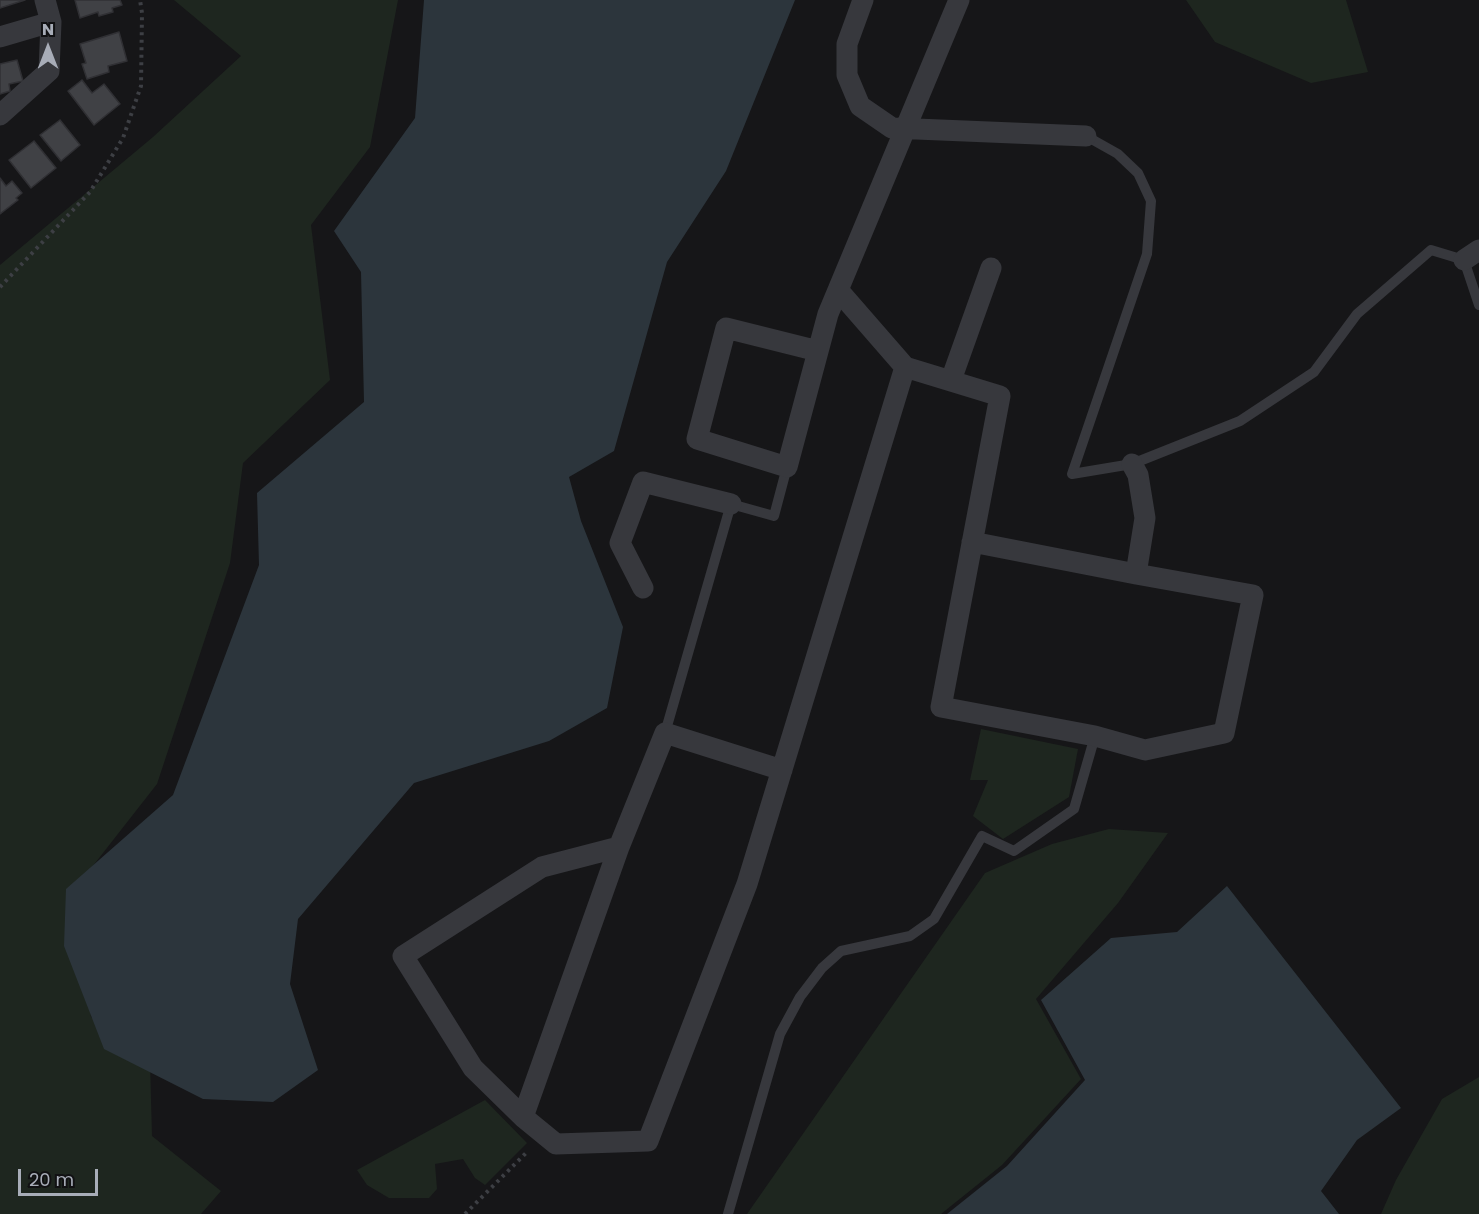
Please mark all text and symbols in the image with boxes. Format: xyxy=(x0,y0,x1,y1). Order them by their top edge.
north arrow xyxy=(18,18,78,78)
text: N xyxy=(42,18,54,41)
scale bar xyxy=(21,1157,100,1195)
text: 20 m xyxy=(29,1167,74,1192)

